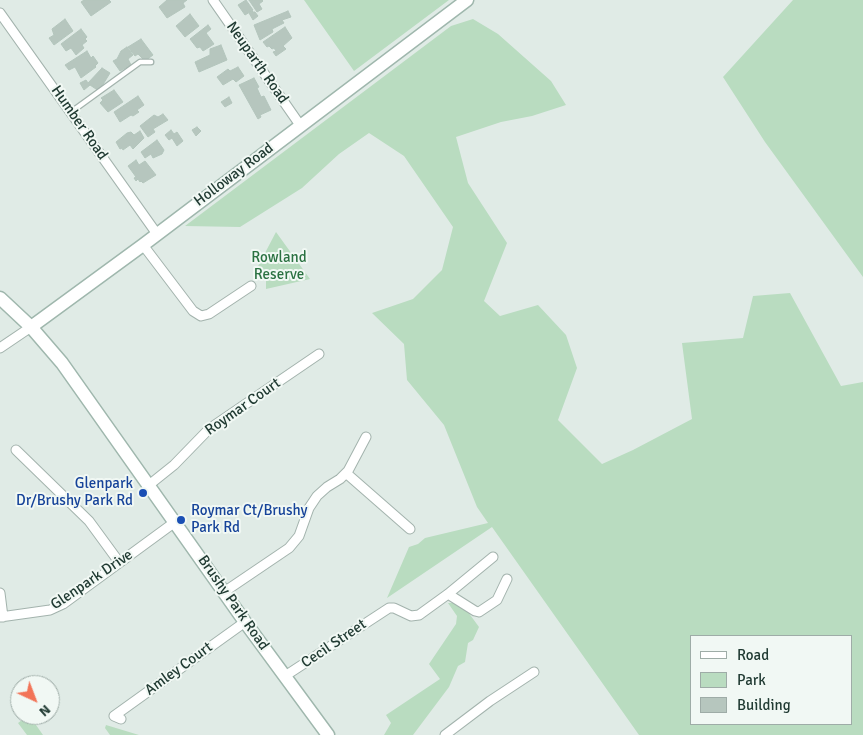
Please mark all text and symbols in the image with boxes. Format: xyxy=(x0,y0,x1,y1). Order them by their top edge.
street label: Neuparth Road xyxy=(222,18,292,108)
street label: Humber Road xyxy=(47,82,111,164)
street label: Holloway Road xyxy=(191,139,277,211)
park label: Rowland Reserve xyxy=(251,249,307,284)
street label: Roymar Court xyxy=(202,374,284,440)
place label: Glenpark Dr/Brushy Park Rd xyxy=(16,475,133,510)
marker: Glenpark Dr/Brushy Park Rd xyxy=(137,487,149,499)
place label: Roymar Ct/Brushy Park Rd xyxy=(191,502,307,537)
marker: Roymar Ct/Brushy Park Rd xyxy=(175,514,187,526)
street label: Glenpark Drive xyxy=(48,546,136,614)
street label: Brushy Park Road xyxy=(194,552,272,654)
street label: Cecil Street xyxy=(298,616,370,672)
legend xyxy=(690,635,853,725)
street label: Amley Court xyxy=(142,638,216,700)
text: Road xyxy=(737,646,769,664)
text: Park xyxy=(737,671,766,689)
north arrow xyxy=(10,675,60,725)
text: Building xyxy=(737,696,791,714)
text: N xyxy=(36,701,54,720)

